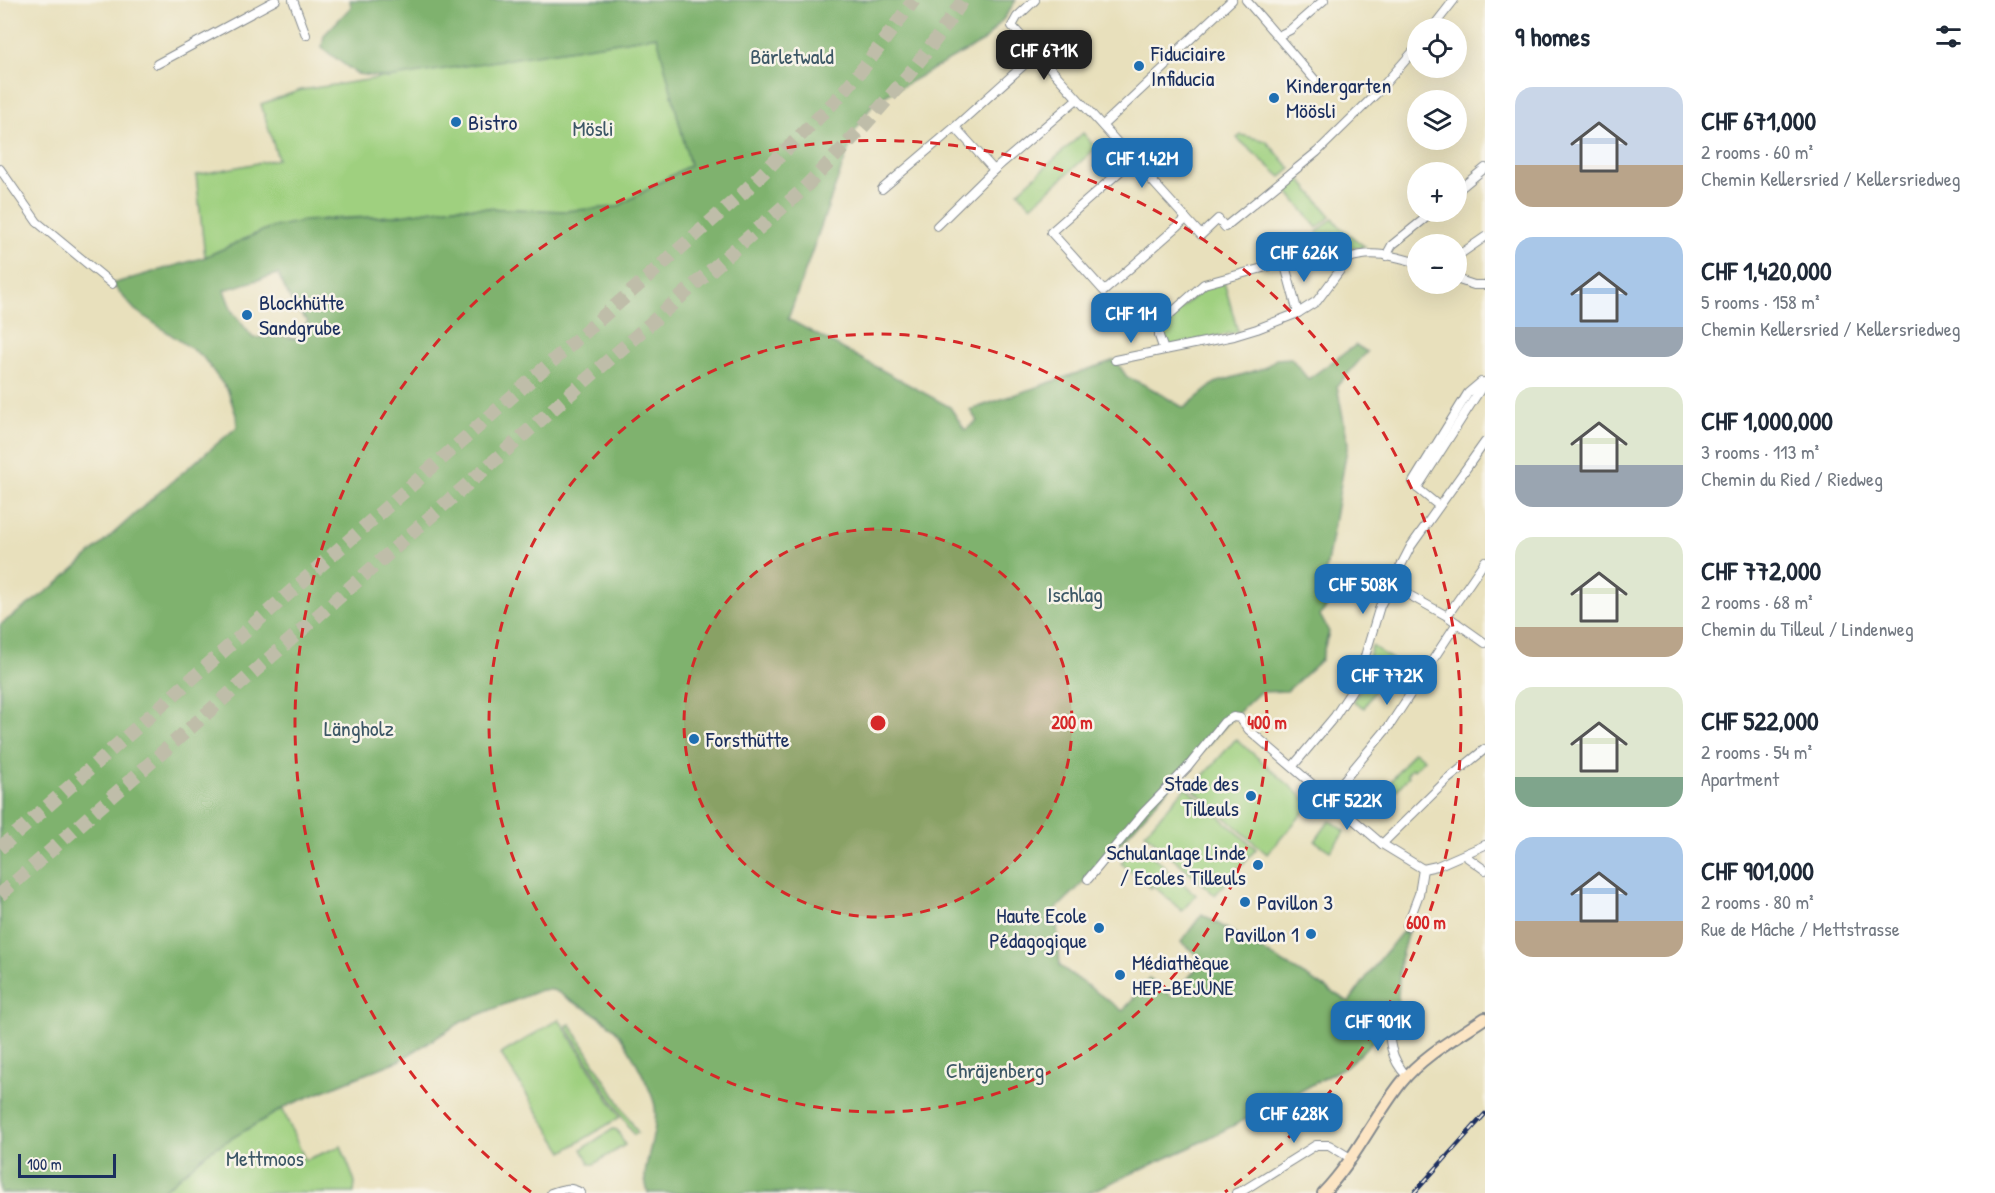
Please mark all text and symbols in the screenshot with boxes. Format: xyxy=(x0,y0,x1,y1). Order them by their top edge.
map controls xyxy=(1407,18,1467,294)
button: locate xyxy=(1407,18,1467,78)
text: 9 homes xyxy=(1515,19,1590,54)
icon: filters xyxy=(1932,20,1965,53)
pin: CHF 671K xyxy=(982,30,1106,81)
text: CHF 671K xyxy=(1010,36,1078,63)
place label: Fiduciaire Infiducia xyxy=(1150,38,1226,93)
park label: Bärletwald xyxy=(750,41,834,71)
marker: Fiduciaire Infiducia xyxy=(1132,59,1146,73)
place label: Kindergarten Möösli xyxy=(1286,70,1391,125)
button: layers xyxy=(1407,90,1467,150)
marker: Kindergarten Möösli xyxy=(1267,91,1281,105)
text: CHF 671,000 xyxy=(1701,103,1816,138)
place label: Bistro xyxy=(468,107,518,137)
icon: home xyxy=(1563,111,1635,183)
park label: Mösli xyxy=(572,113,614,143)
marker: Bistro xyxy=(449,115,463,129)
pin: CHF 1.42M xyxy=(1073,138,1211,189)
text: 2 rooms · 60 m² xyxy=(1701,138,1813,165)
text: CHF 1.42M xyxy=(1106,144,1178,171)
button: + xyxy=(1407,162,1467,222)
text: Chemin Kellersried / Kellersriedweg xyxy=(1701,165,1961,192)
pin: CHF 626K xyxy=(1242,232,1366,283)
button: − xyxy=(1407,234,1467,294)
text: CHF 626K xyxy=(1270,238,1338,265)
text: CHF 1,420,000 xyxy=(1701,253,1832,288)
icon: home xyxy=(1563,261,1635,333)
place label: Blockhütte Sandgrube xyxy=(259,287,345,342)
text: 5 rooms · 158 m² xyxy=(1701,288,1820,315)
pin: CHF 1M xyxy=(1082,293,1180,344)
text: CHF 1M xyxy=(1105,299,1157,326)
marker: Blockhütte Sandgrube xyxy=(240,308,254,322)
text: Chemin Kellersried / Kellersriedweg xyxy=(1701,315,1961,342)
text: CHF 1,000,000 xyxy=(1701,403,1833,438)
icon: home xyxy=(1563,411,1635,483)
text: 3 rooms · 113 m² xyxy=(1701,438,1819,465)
text: Chemin du Ried / Riedweg xyxy=(1701,465,1883,492)
text: CHF 772,000 xyxy=(1701,553,1821,588)
icon: home xyxy=(1563,561,1635,633)
pin: CHF 508K xyxy=(1301,564,1425,615)
text: CHF 508K xyxy=(1329,570,1397,597)
park label: Ischlag xyxy=(1047,579,1103,609)
text: 2 rooms · 68 m² xyxy=(1701,588,1813,615)
text: Chemin du Tilleul / Lindenweg xyxy=(1701,615,1914,642)
pin: CHF 772K xyxy=(1325,655,1449,706)
text: CHF 772K xyxy=(1351,661,1423,688)
text: CHF 522,000 xyxy=(1701,703,1819,738)
text: 200 m xyxy=(1052,710,1092,735)
text: 400 m xyxy=(1247,710,1287,735)
icon: home xyxy=(1563,711,1635,783)
park label: Längholz xyxy=(324,713,394,743)
centre of rings xyxy=(868,713,888,733)
place label: Forsthütte xyxy=(705,724,790,754)
marker: Forsthütte xyxy=(687,732,701,746)
text: 2 rooms · 54 m² xyxy=(1701,738,1812,765)
text: Apartment xyxy=(1701,765,1779,792)
place label: Stade des Tilleuls xyxy=(1165,768,1239,823)
pin: CHF 522K xyxy=(1285,780,1409,831)
text: CHF 522K xyxy=(1312,786,1382,813)
marker: Stade des Tilleuls xyxy=(1244,789,1258,803)
place label: Schulanlage Linde / Ecoles Tilleuls xyxy=(1106,837,1246,892)
text: CHF 901,000 xyxy=(1701,853,1814,888)
marker: Schulanlage Linde / Ecoles Tilleuls xyxy=(1251,858,1265,872)
icon: home xyxy=(1563,861,1635,933)
place label: Pavillon 3 xyxy=(1257,887,1333,917)
text: 2 rooms · 80 m² xyxy=(1701,888,1814,915)
marker: Pavillon 3 xyxy=(1238,895,1252,909)
place label: Haute Ecole Pédagogique xyxy=(989,900,1087,955)
text: 600 m xyxy=(1406,910,1446,935)
text: Rue de Mâche / Mettstrasse xyxy=(1701,915,1900,942)
place label: Pavillon 1 xyxy=(1225,919,1299,949)
marker: Haute Ecole Pédagogique xyxy=(1092,921,1106,935)
marker: Pavillon 1 xyxy=(1304,927,1318,941)
place label: Médiathèque HEP-BEJUNE xyxy=(1132,947,1234,1002)
marker: Médiathèque HEP-BEJUNE xyxy=(1113,968,1127,982)
pin: CHF 901K xyxy=(1316,1001,1440,1052)
text: CHF 901K xyxy=(1345,1007,1411,1034)
park label: Chräjenberg xyxy=(946,1055,1044,1085)
pin: CHF 628K xyxy=(1232,1093,1356,1144)
text: CHF 628K xyxy=(1260,1099,1328,1126)
park label: Mettmoos xyxy=(226,1143,304,1173)
scale bar xyxy=(18,1151,116,1178)
text: 100 m xyxy=(27,1153,62,1175)

